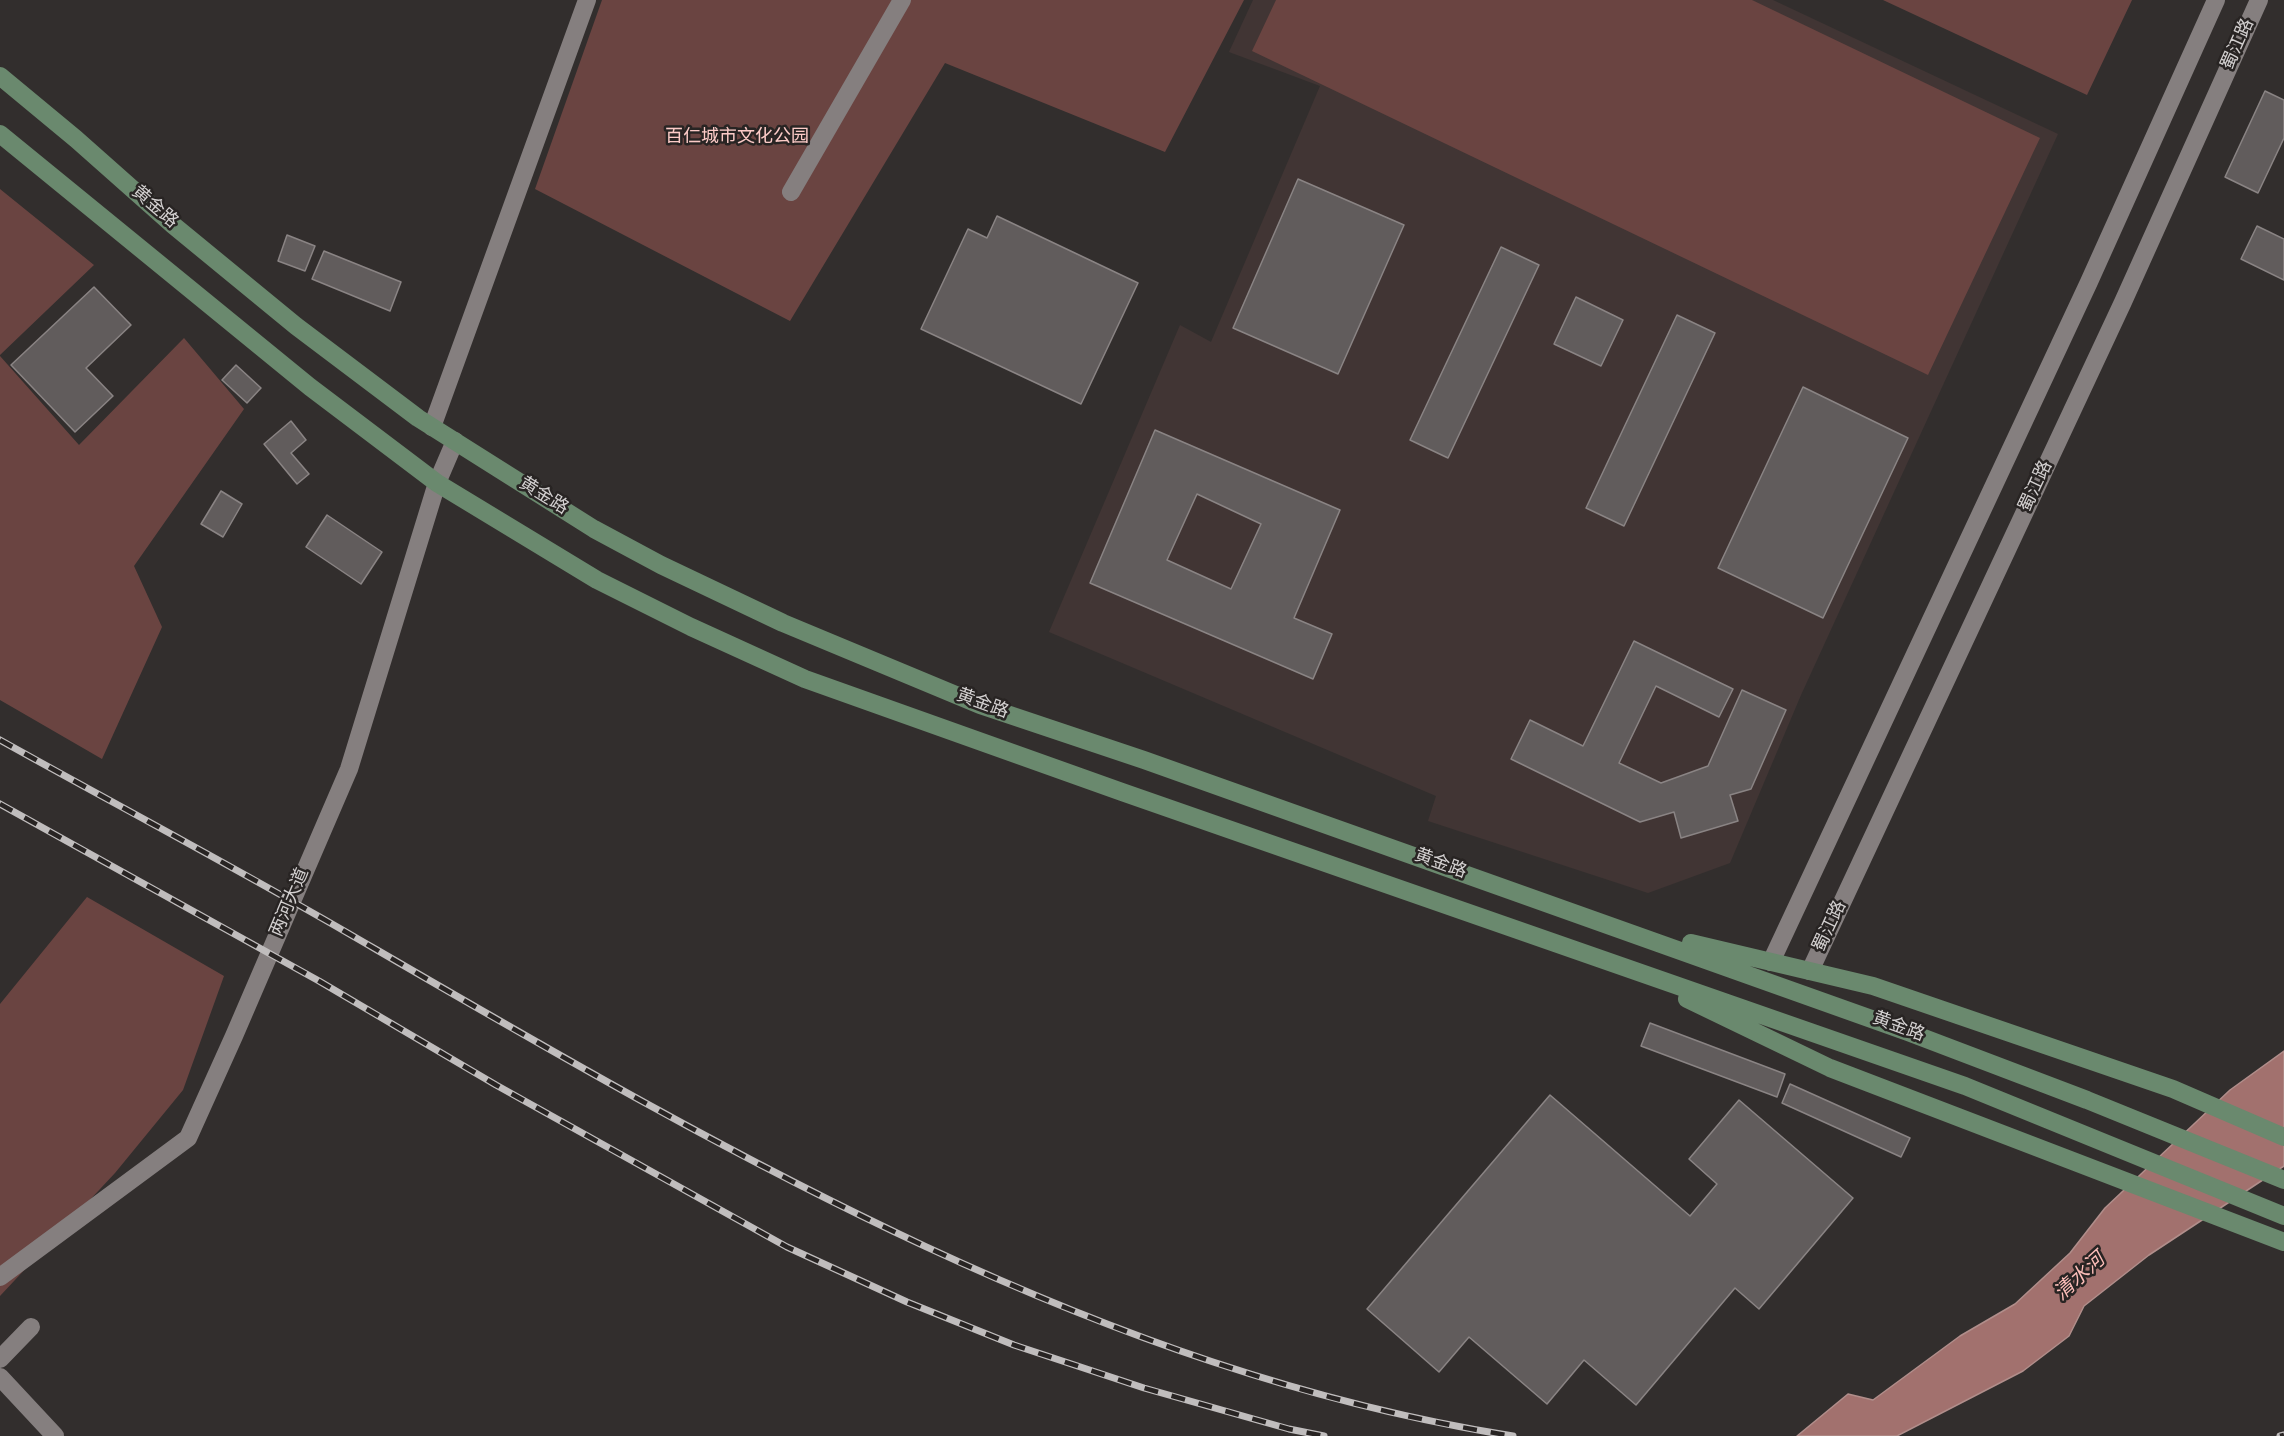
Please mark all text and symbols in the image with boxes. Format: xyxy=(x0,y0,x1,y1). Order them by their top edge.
street label: 蜀江路 xyxy=(2218,16,2260,74)
park label: 百仁城市文化公园 xyxy=(665,127,809,149)
street label: 黄金路 xyxy=(127,182,181,234)
street label: 蜀江路 xyxy=(2016,458,2058,516)
street label: 黄金路 xyxy=(514,474,572,520)
street label: 黄金路 xyxy=(953,686,1011,724)
street label: 黄金路 xyxy=(1411,846,1469,884)
street label: 两河大道 xyxy=(267,866,315,940)
street label: 蜀江路 xyxy=(1810,898,1852,956)
street label: 黄金路 xyxy=(1869,1009,1927,1047)
water label: 清水河 xyxy=(2051,1249,2111,1307)

